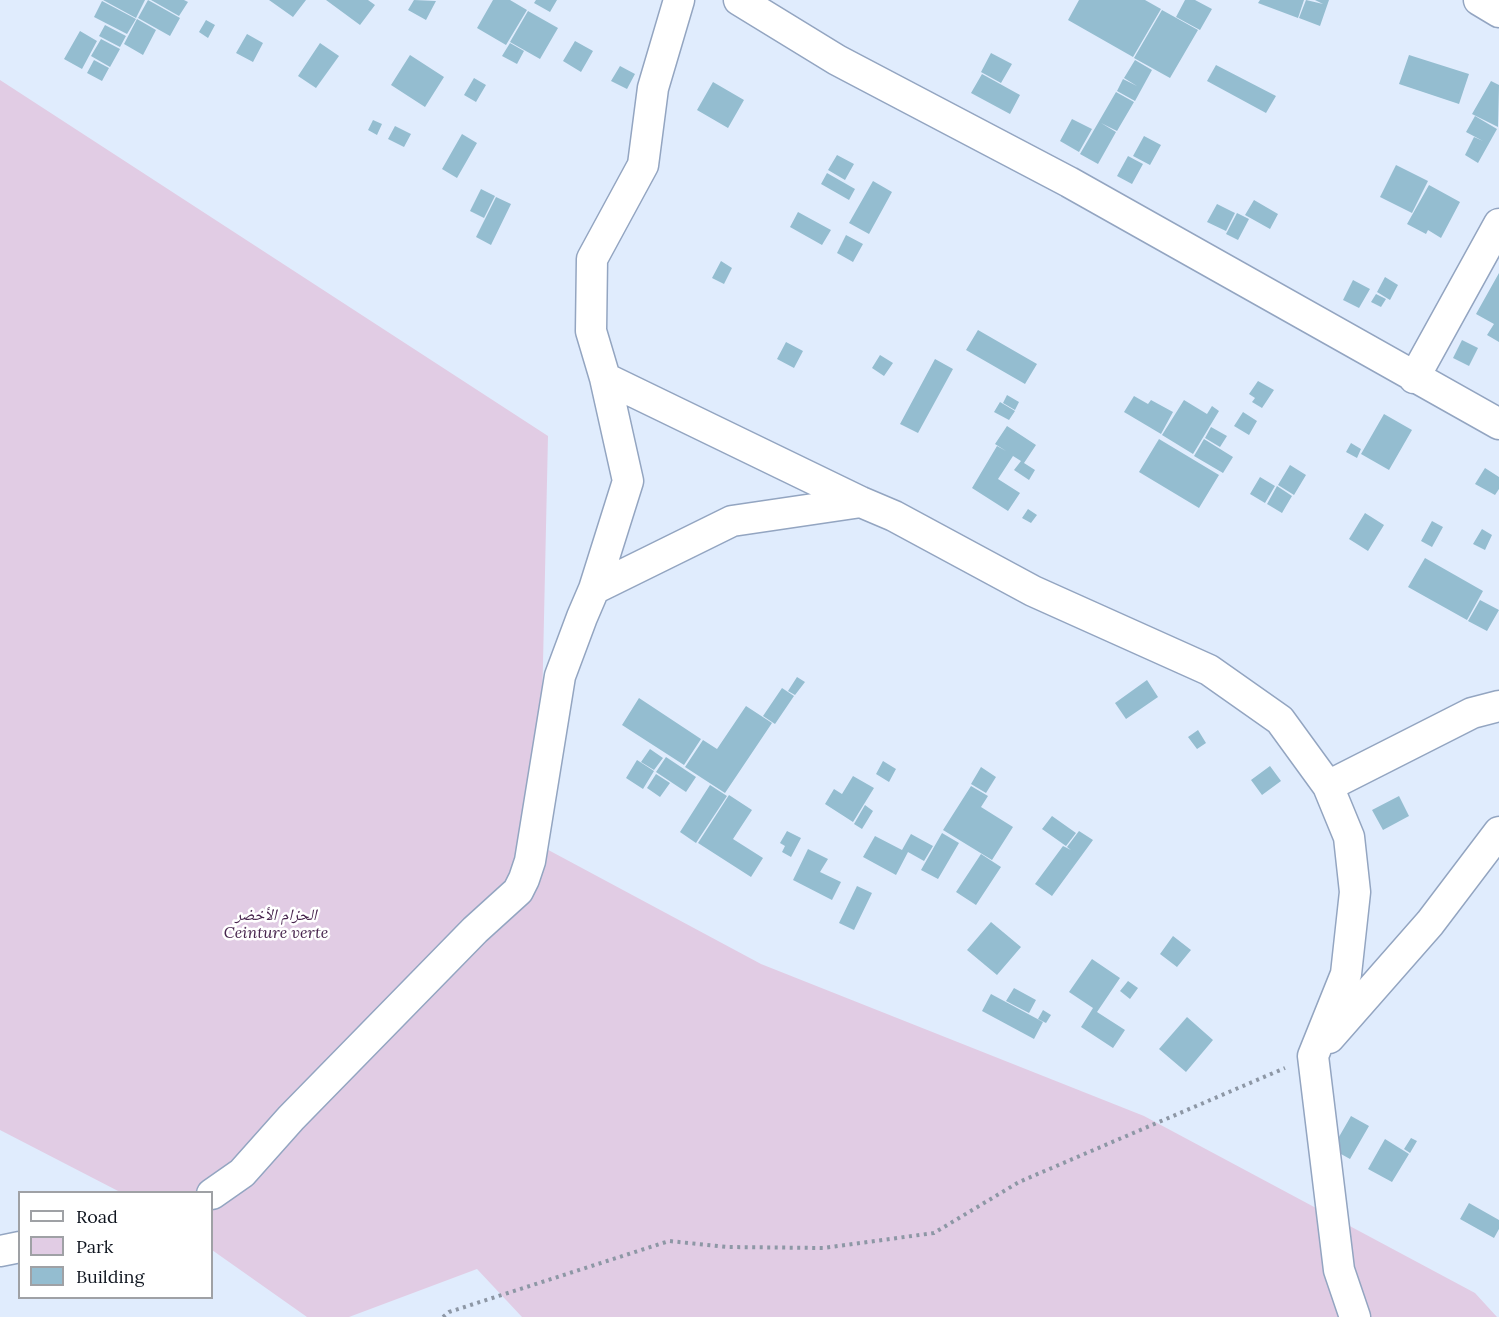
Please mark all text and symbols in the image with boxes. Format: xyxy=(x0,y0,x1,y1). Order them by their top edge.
park label: الحزام الأخضر Ceinture verte xyxy=(224,905,328,943)
legend xyxy=(18,1191,213,1299)
text: Road xyxy=(76,1205,118,1228)
text: Park xyxy=(76,1235,113,1258)
text: Building xyxy=(76,1265,144,1288)

